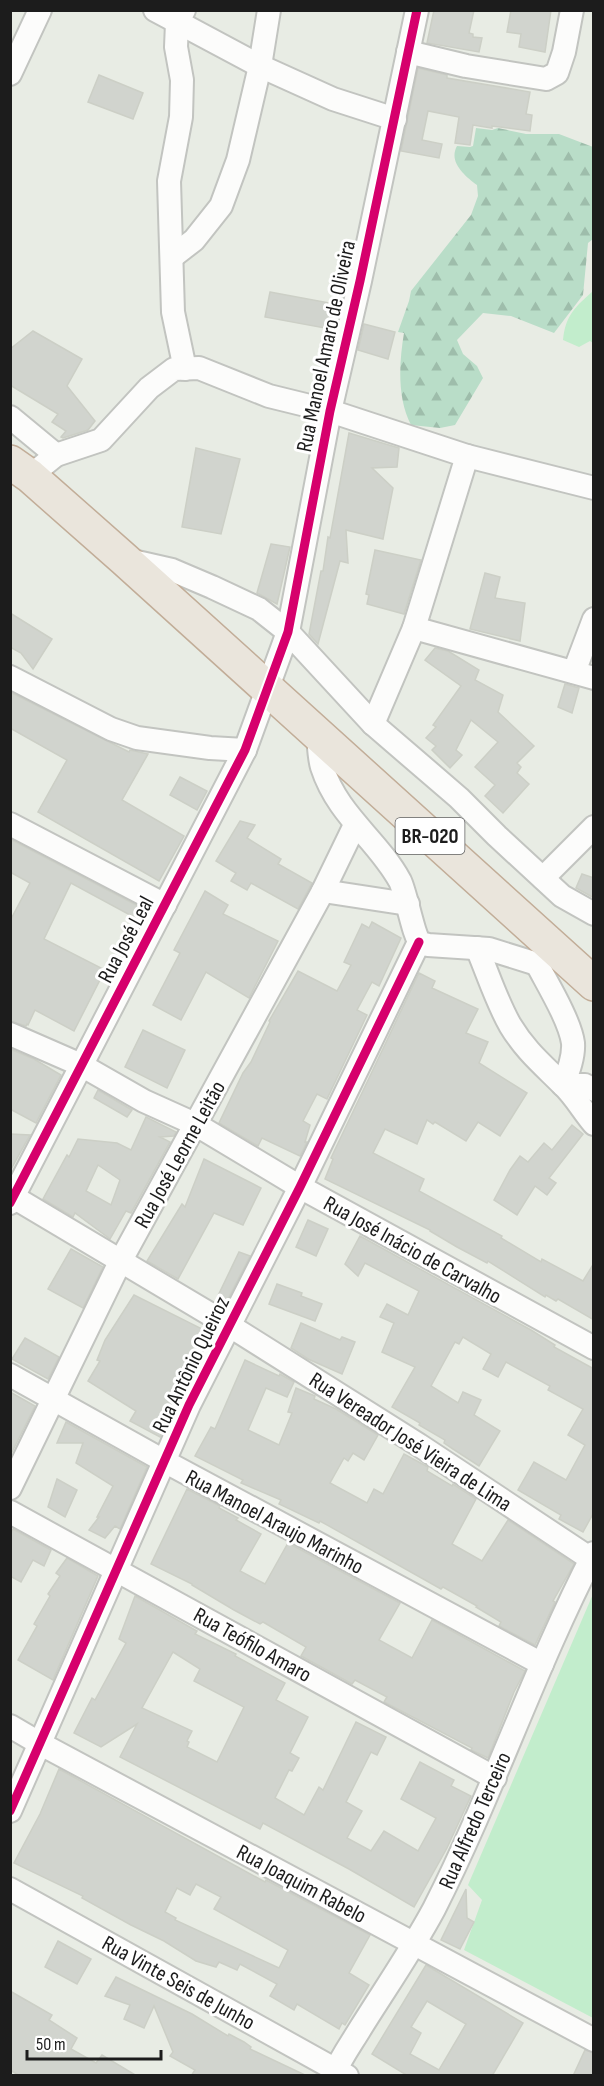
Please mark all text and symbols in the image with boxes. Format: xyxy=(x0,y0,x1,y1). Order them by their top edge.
street label: Rua Manoel Amaro de Oliveira xyxy=(291,238,362,455)
road number: BR-020 xyxy=(396,818,464,854)
street label: Rua José Leal xyxy=(92,892,160,988)
street label: Rua José Leorne Leitão xyxy=(129,1076,232,1233)
street label: Rua José Inácio de Carvalho xyxy=(319,1190,506,1310)
street label: Rua Antônio Queiroz xyxy=(147,1292,236,1437)
street label: Rua Vereador José Vieira de Lima xyxy=(304,1367,516,1518)
street label: Rua Manoel Araujo Marinho xyxy=(181,1464,368,1581)
street label: Rua Teófilo Amaro xyxy=(189,1602,316,1689)
street label: Rua Alfredo Terceiro xyxy=(433,1748,518,1893)
street label: Rua Joaquim Rabelo xyxy=(232,1839,371,1930)
street label: Rua Vinte Seis de Junho xyxy=(97,1930,259,2036)
scale bar xyxy=(27,2023,160,2061)
text: 50 m xyxy=(36,2034,66,2055)

